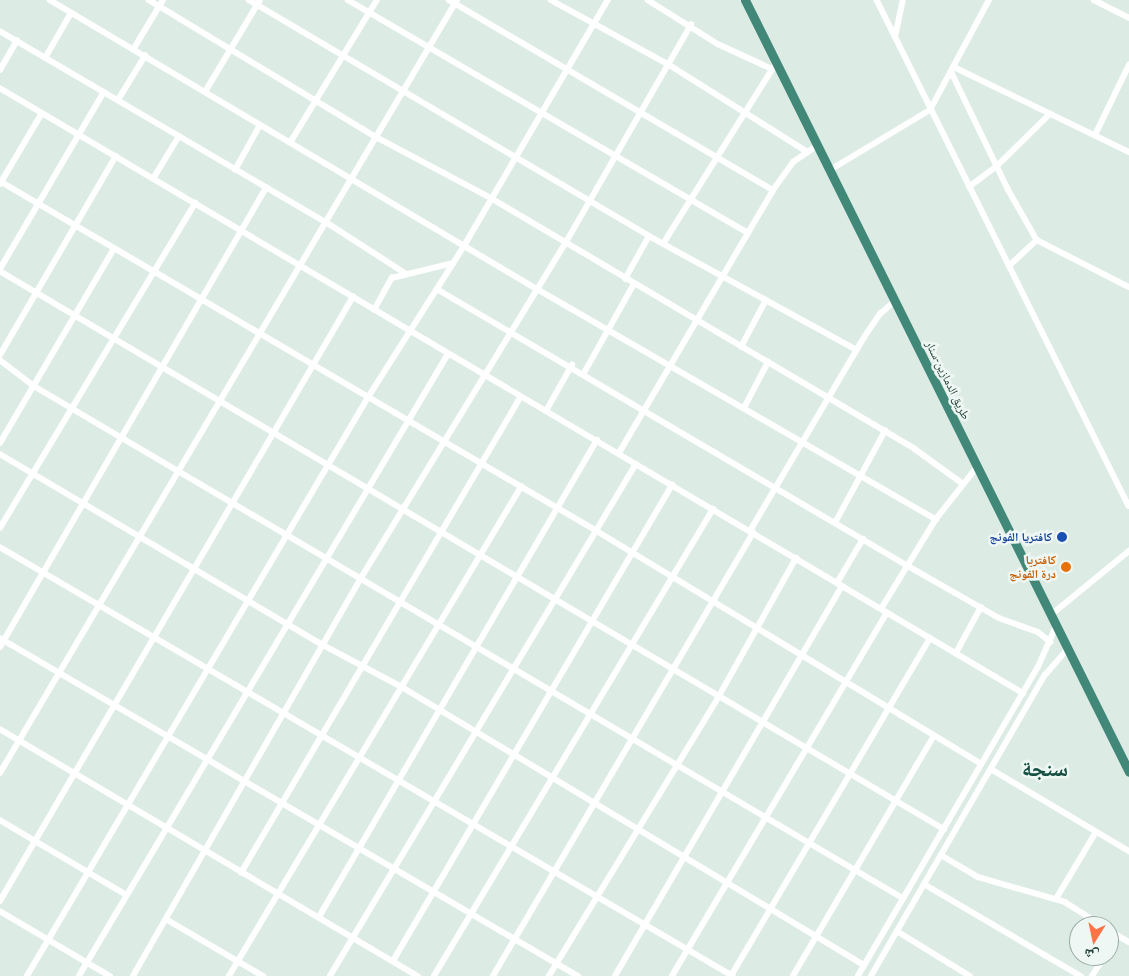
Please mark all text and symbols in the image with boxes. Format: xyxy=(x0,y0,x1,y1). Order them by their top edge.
street label: طريق الدمازين-سنار xyxy=(923,338,973,422)
place label: كافتريا الفونج xyxy=(990,530,1052,544)
marker: كافتريا الفونج xyxy=(1056,531,1068,543)
place label: كافتريا درة الفونج xyxy=(1009,553,1056,581)
marker: كافتريا درة الفونج xyxy=(1060,561,1072,573)
district label: سنجة xyxy=(1022,755,1068,781)
north arrow xyxy=(1069,916,1119,966)
text: ش xyxy=(1083,945,1100,966)

